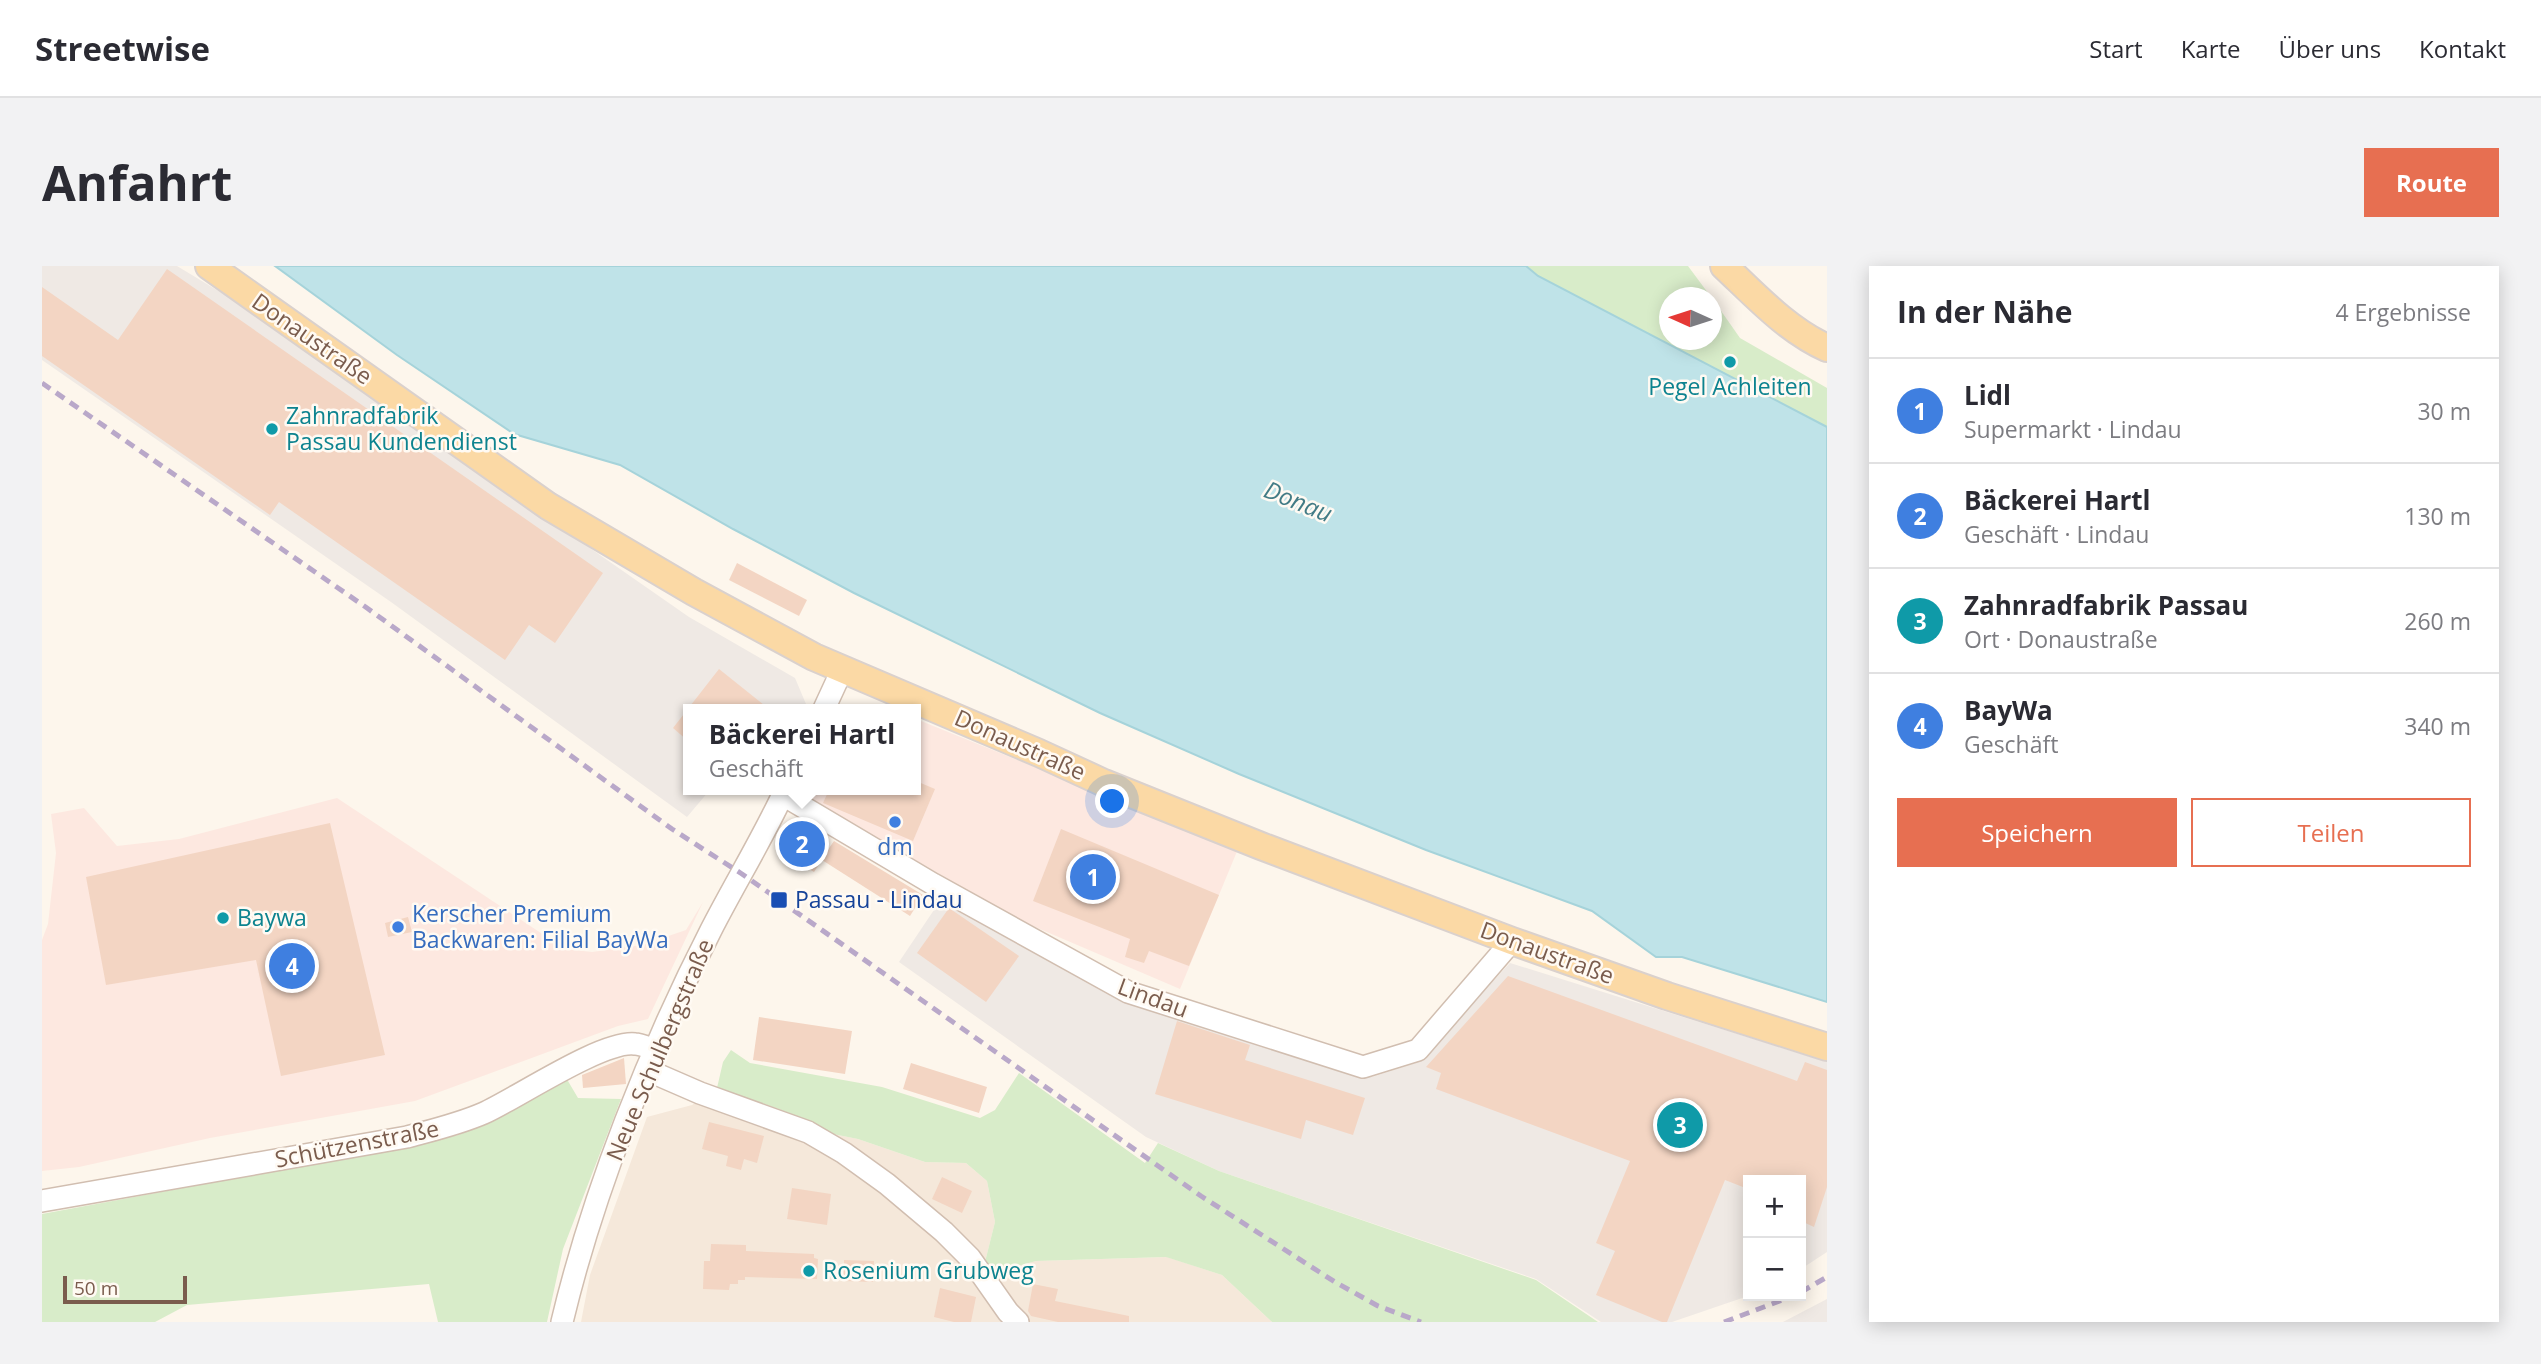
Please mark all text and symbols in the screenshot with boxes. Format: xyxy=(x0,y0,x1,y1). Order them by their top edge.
text: Streetwise xyxy=(35,26,210,71)
text: Start xyxy=(2089,32,2143,65)
text: Karte xyxy=(2181,32,2241,65)
text: Über uns xyxy=(2279,32,2381,65)
text: Kontakt xyxy=(2419,32,2506,65)
button: Route xyxy=(2364,148,2499,217)
text: Anfahrt xyxy=(42,149,232,215)
street label: Donaustraße xyxy=(246,285,379,391)
north arrow xyxy=(1659,287,1722,350)
text: In der Nähe xyxy=(1897,291,2073,332)
text: 4 Ergebnisse xyxy=(2335,296,2471,328)
marker: Pegel Achleiten xyxy=(1722,354,1738,370)
place label: Pegel Achleiten xyxy=(1648,370,1812,402)
text: Lidl xyxy=(1964,377,2011,413)
text: 1 xyxy=(1913,395,1927,427)
text: 30 m xyxy=(2417,395,2471,427)
place label: Zahnradfabrik Passau Kundendienst xyxy=(286,399,517,457)
text: Supermarkt · Lindau xyxy=(1964,413,2182,445)
marker: Zahnradfabrik Passau Kundendienst xyxy=(264,421,280,437)
water label: Donau xyxy=(1260,472,1338,529)
text: Bäckerei Hartl xyxy=(1964,482,2151,518)
text: 2 xyxy=(1913,500,1927,532)
text: 130 m xyxy=(2404,500,2471,532)
text: Geschäft · Lindau xyxy=(1964,518,2149,550)
text: Zahnradfabrik Passau xyxy=(1964,587,2248,623)
text: 3 xyxy=(1913,605,1927,637)
text: 260 m xyxy=(2404,605,2471,637)
text: Ort · Donaustraße xyxy=(1964,623,2158,655)
text: BayWa xyxy=(1964,692,2053,728)
street label: Donaustraße xyxy=(950,701,1091,787)
popup xyxy=(683,704,921,795)
text: 4 xyxy=(1913,710,1927,742)
text: 340 m xyxy=(2404,710,2471,742)
text: Bäckerei Hartl xyxy=(709,716,895,752)
text: Geschäft xyxy=(1964,728,2058,760)
text: Geschäft xyxy=(709,752,803,784)
your location xyxy=(1095,784,1129,818)
button: Speichern xyxy=(1897,798,2177,867)
button: Teilen xyxy=(2191,798,2471,867)
marker: dm xyxy=(887,814,903,830)
pin: 2 xyxy=(779,818,825,870)
place label: dm xyxy=(877,830,913,862)
pin: 1 xyxy=(1070,851,1116,903)
place label: Passau - Lindau xyxy=(795,883,963,915)
marker: Passau - Lindau xyxy=(769,890,789,910)
place label: Kerscher Premium Backwaren: Filial BayWa xyxy=(412,897,669,955)
place label: Baywa xyxy=(237,901,307,933)
marker: Baywa xyxy=(215,910,231,926)
street label: Donaustraße xyxy=(1476,913,1619,991)
marker: Kerscher Premium Backwaren: Filial BayWa xyxy=(390,919,406,935)
street label: Neue Schulbergstraße xyxy=(598,934,720,1166)
pin: 4 xyxy=(269,940,315,992)
street label: Lindau xyxy=(1114,970,1193,1025)
pin: 3 xyxy=(1657,1099,1703,1151)
street label: Schützenstraße xyxy=(272,1111,442,1175)
map controls xyxy=(1743,1175,1806,1301)
button: + xyxy=(1743,1175,1806,1238)
button: − xyxy=(1743,1238,1806,1301)
place label: Rosenium Grubweg xyxy=(823,1254,1034,1286)
marker: Rosenium Grubweg xyxy=(801,1263,817,1279)
scale bar xyxy=(63,1273,187,1305)
text: 50 m xyxy=(74,1275,118,1301)

